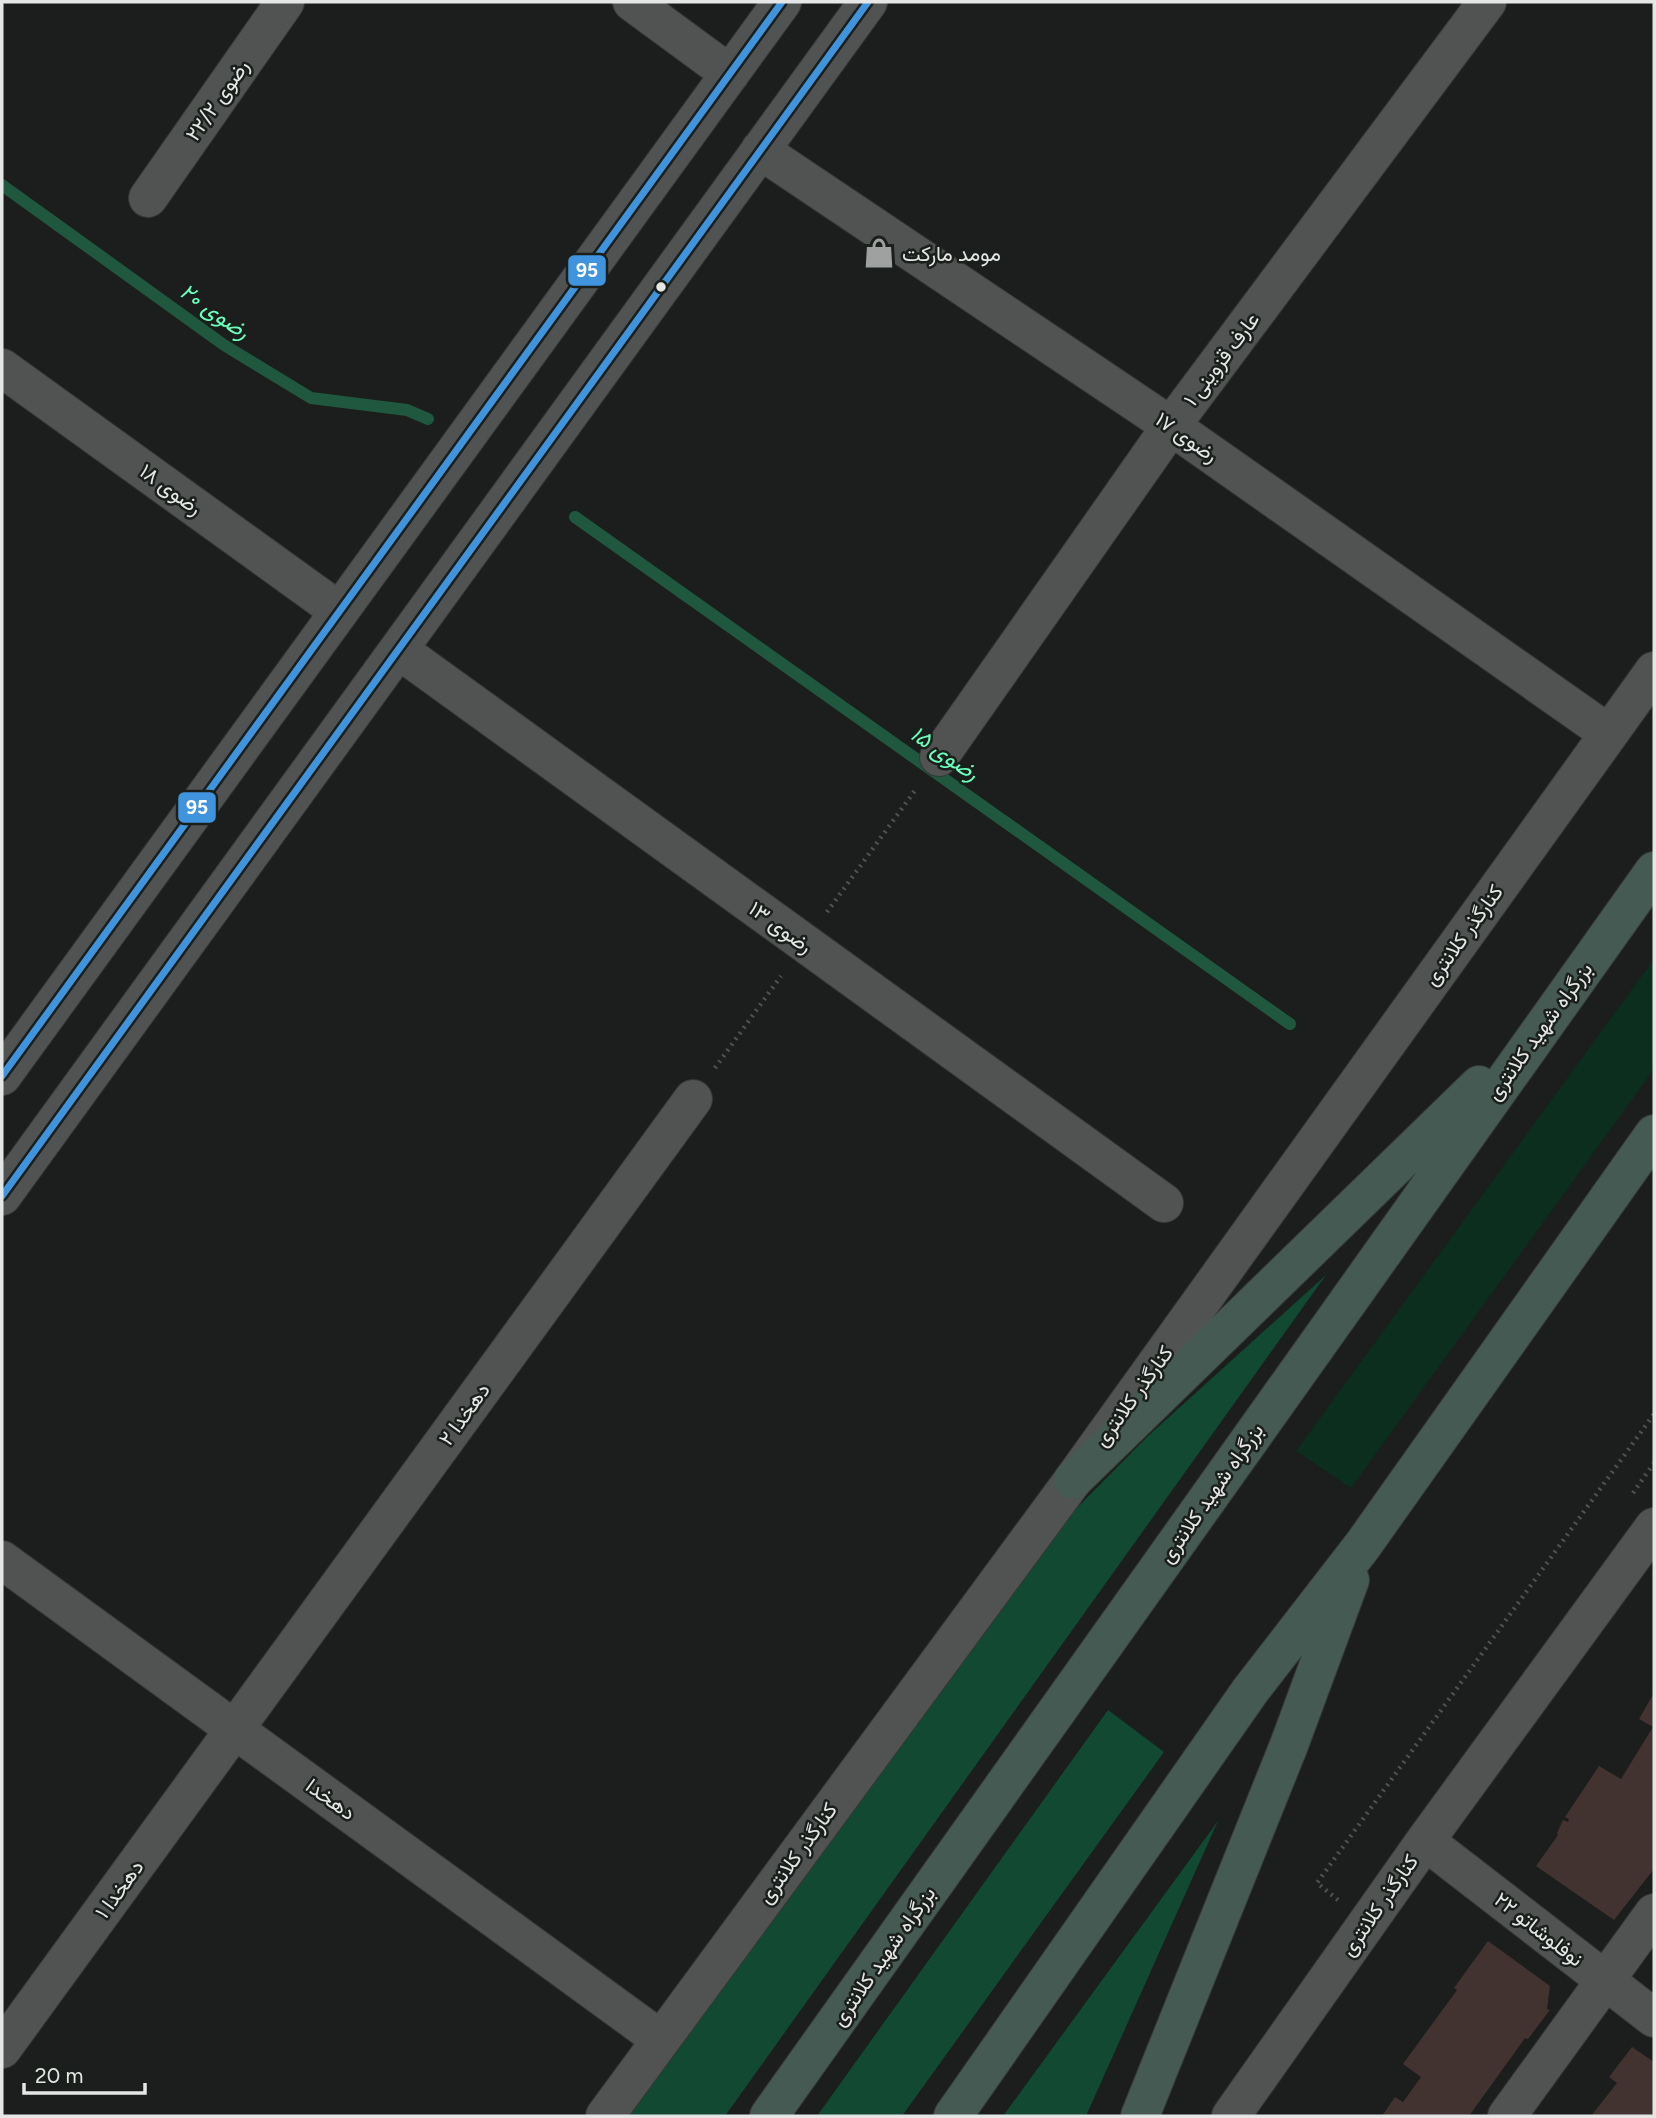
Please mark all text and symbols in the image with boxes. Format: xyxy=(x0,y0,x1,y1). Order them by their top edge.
street label: رضوی ۲۲/۲ xyxy=(180,54,255,146)
shop icon: مومد مارکت xyxy=(862,236,896,270)
place label: مومد مارکت xyxy=(902,241,1001,267)
line badge: 95 xyxy=(567,254,607,287)
text: 95 xyxy=(576,259,598,282)
water label: رضوی ۲۰ xyxy=(174,277,256,346)
unlabelled marker xyxy=(654,280,668,294)
street label: عارف قزوینی ۱ xyxy=(1178,307,1265,411)
street label: رضوی ۱۷ xyxy=(1150,406,1223,468)
street label: رضوی ۱۸ xyxy=(134,458,207,521)
water label: رضوی ۱۵ xyxy=(905,719,985,788)
line badge: 95 xyxy=(177,791,217,824)
text: 95 xyxy=(186,796,208,819)
street label: کنارگذر کلانتری xyxy=(1418,880,1509,991)
street label: رضوی ۱۳ xyxy=(744,896,818,959)
street label: بزرگراه شهید کلانتری xyxy=(1481,957,1598,1105)
street label: کنارگذر کلانتری xyxy=(1088,1341,1179,1452)
street label: دهخدا ۲ xyxy=(433,1378,495,1450)
street label: بزرگراه شهید کلانتری xyxy=(1154,1418,1269,1568)
street label: دهخدا xyxy=(301,1773,361,1825)
street label: کنارگذر کلانتری xyxy=(752,1798,843,1909)
street label: کنارگذر کلانتری xyxy=(1335,1849,1424,1961)
street label: دهخدا ۱ xyxy=(89,1855,149,1923)
street label: بزرگراه شهید کلانتری xyxy=(826,1881,941,2031)
street label: نوفلوشاتو ۲۲ xyxy=(1489,1887,1588,1972)
scale bar xyxy=(24,2052,145,2096)
text: 20 m xyxy=(35,2063,83,2088)

